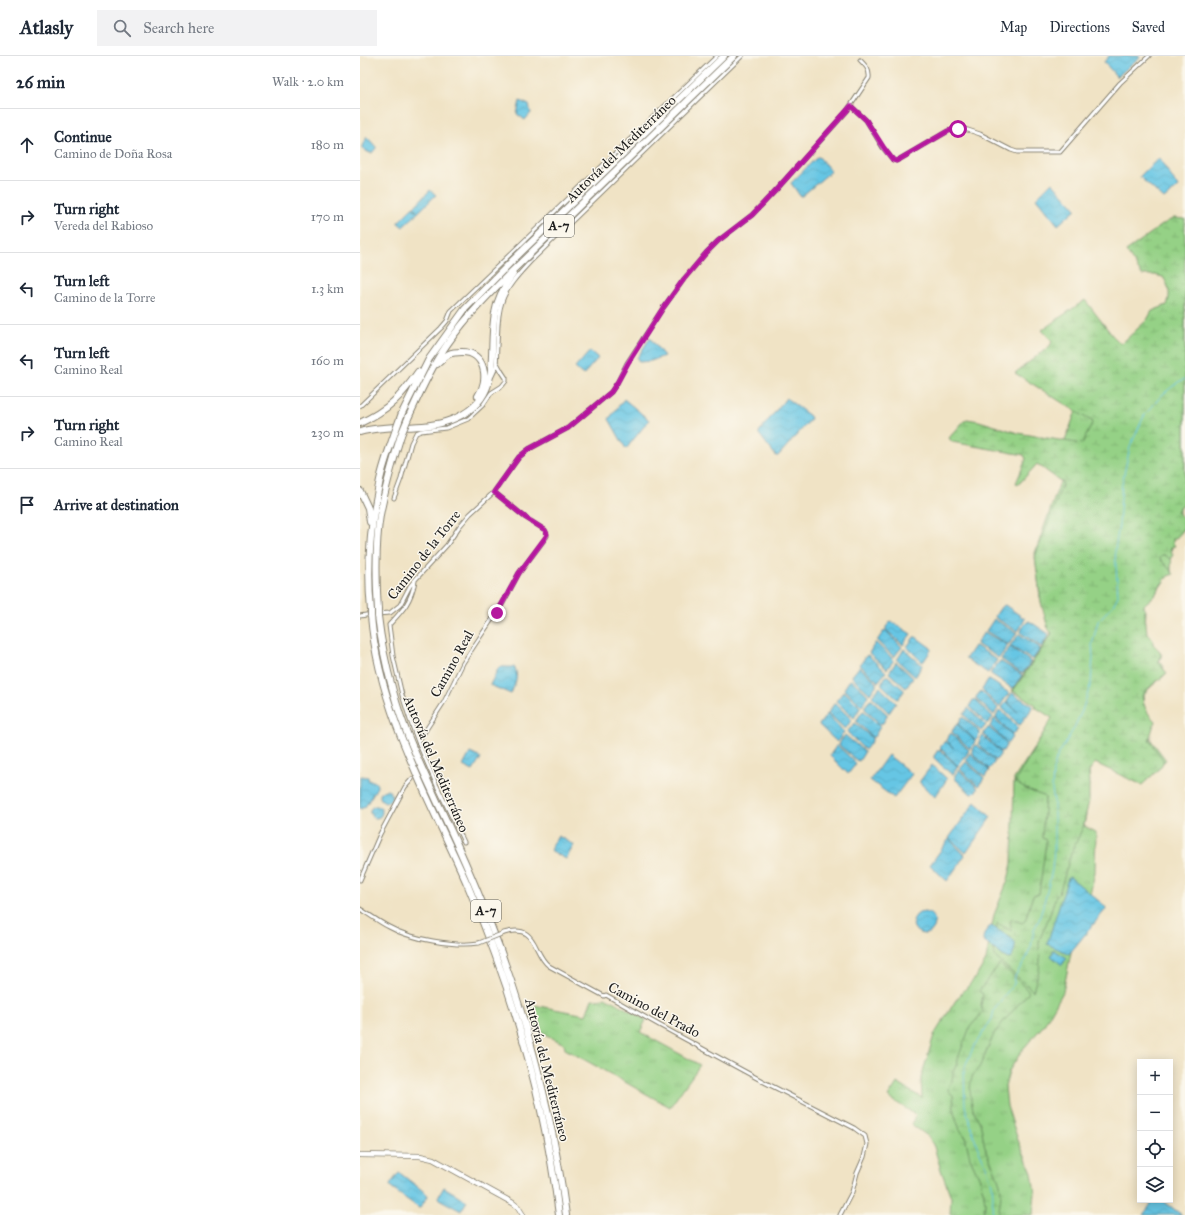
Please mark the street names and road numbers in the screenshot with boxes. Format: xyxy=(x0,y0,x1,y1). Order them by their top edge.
street label: Autovía del Mediterráneo xyxy=(562,92,680,207)
road number: A-7 xyxy=(544,215,574,237)
street label: Camino de la Torre xyxy=(384,507,464,603)
street label: Camino Real xyxy=(427,627,478,701)
street label: Autovía del Mediterráneo xyxy=(399,692,472,835)
road number: A-7 xyxy=(471,900,501,922)
street label: Camino del Prado xyxy=(605,979,703,1041)
street label: Autovía del Mediterráneo xyxy=(521,996,573,1143)

